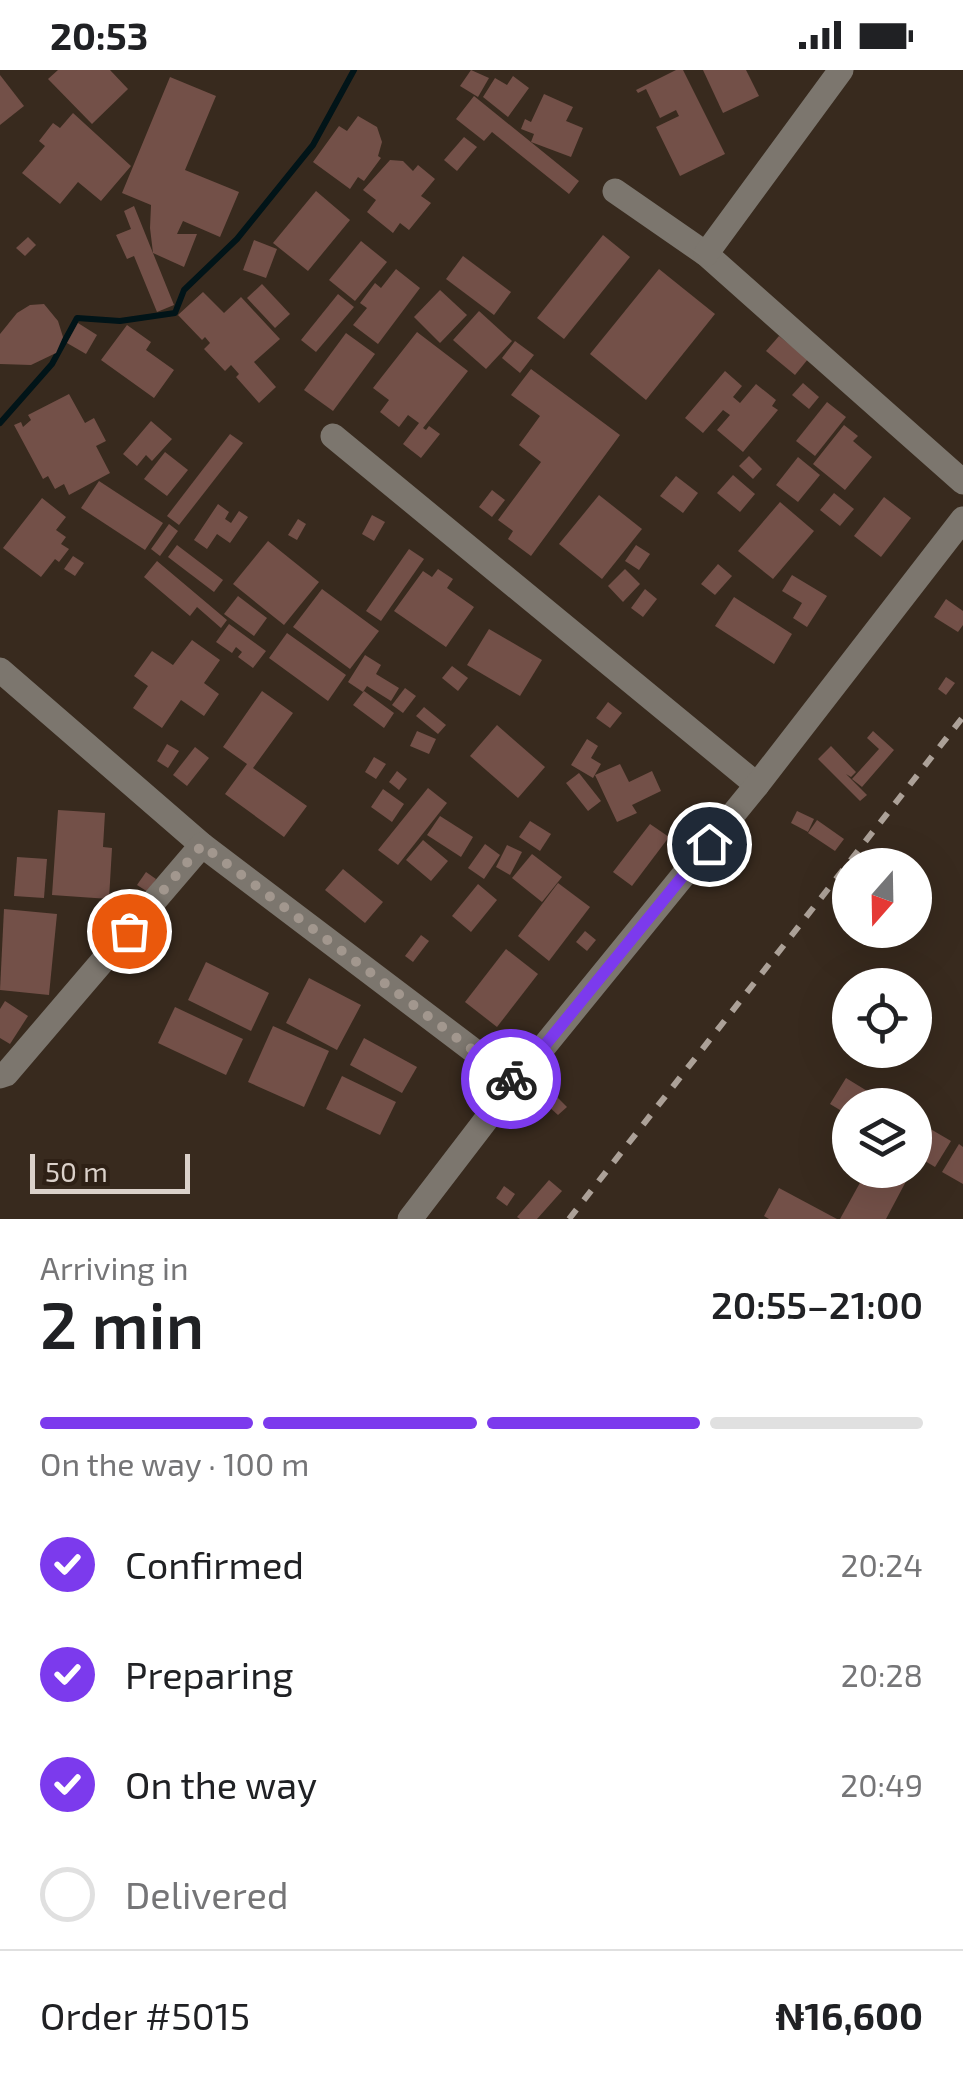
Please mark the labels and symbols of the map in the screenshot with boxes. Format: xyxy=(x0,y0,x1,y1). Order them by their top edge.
pin xyxy=(667,802,752,887)
north arrow xyxy=(832,848,932,948)
pin xyxy=(87,889,172,974)
courier xyxy=(461,1029,561,1129)
scale bar xyxy=(30,1149,190,1194)

